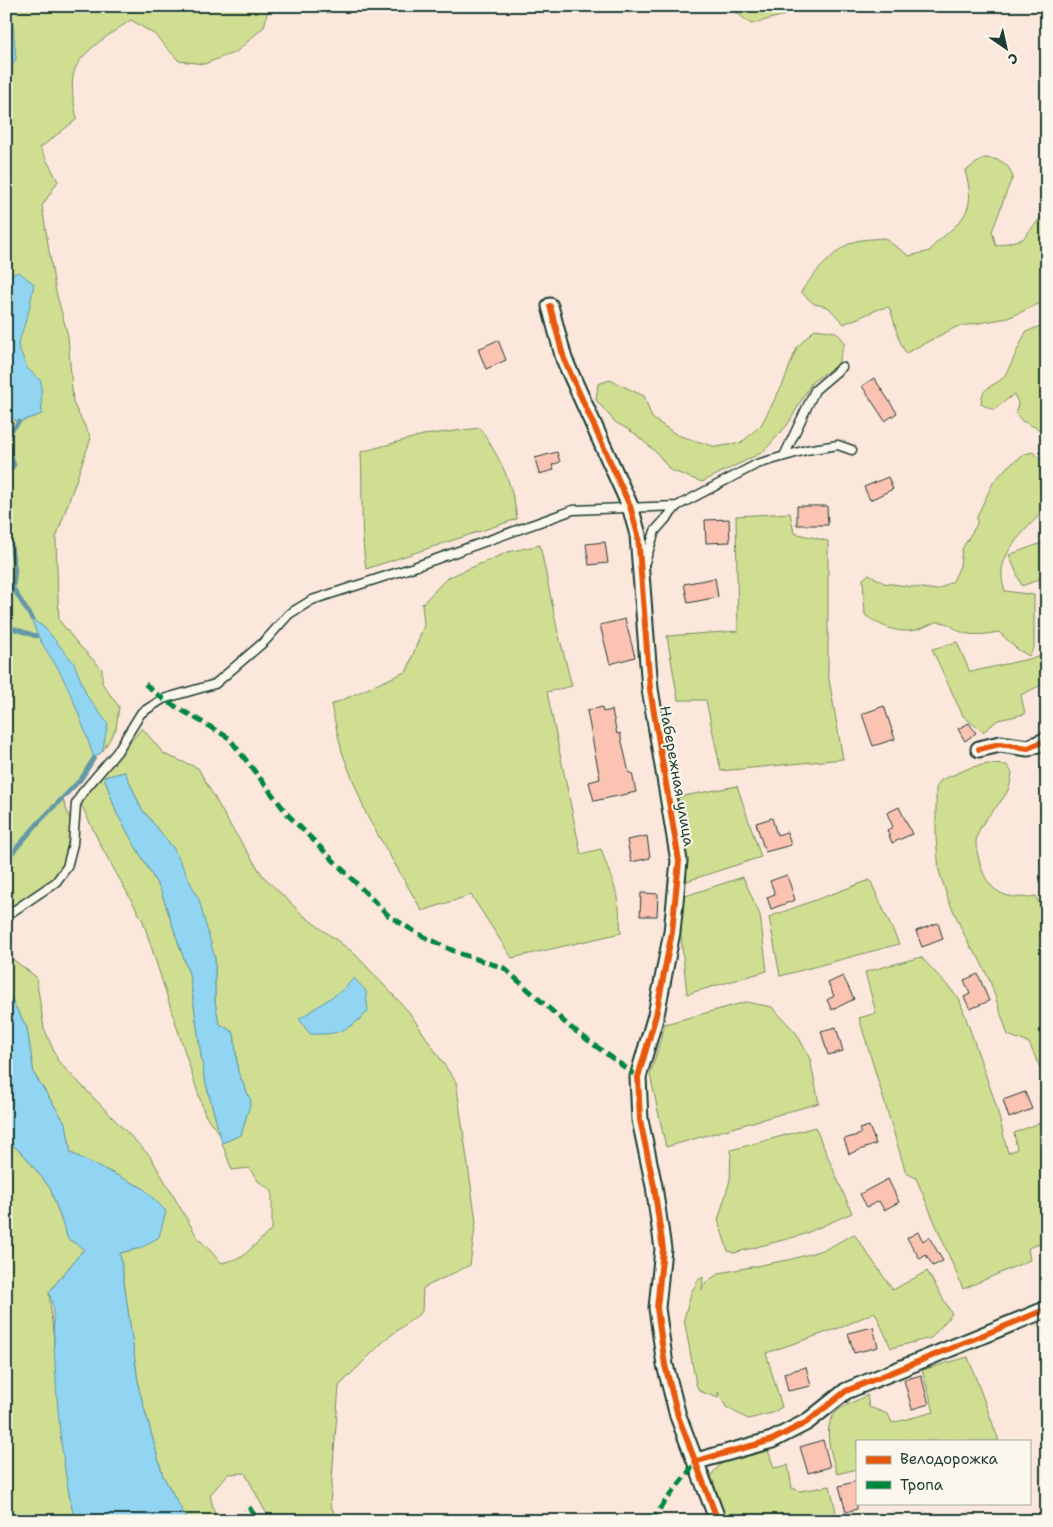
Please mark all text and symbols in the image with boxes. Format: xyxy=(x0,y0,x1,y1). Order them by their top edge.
north arrow xyxy=(980,22,1030,72)
text: С xyxy=(1005,49,1022,69)
street label: Набережная улица xyxy=(655,704,699,848)
legend xyxy=(856,1440,1030,1504)
text: Велодорожка xyxy=(900,1449,999,1469)
text: Тропа xyxy=(900,1475,944,1495)

